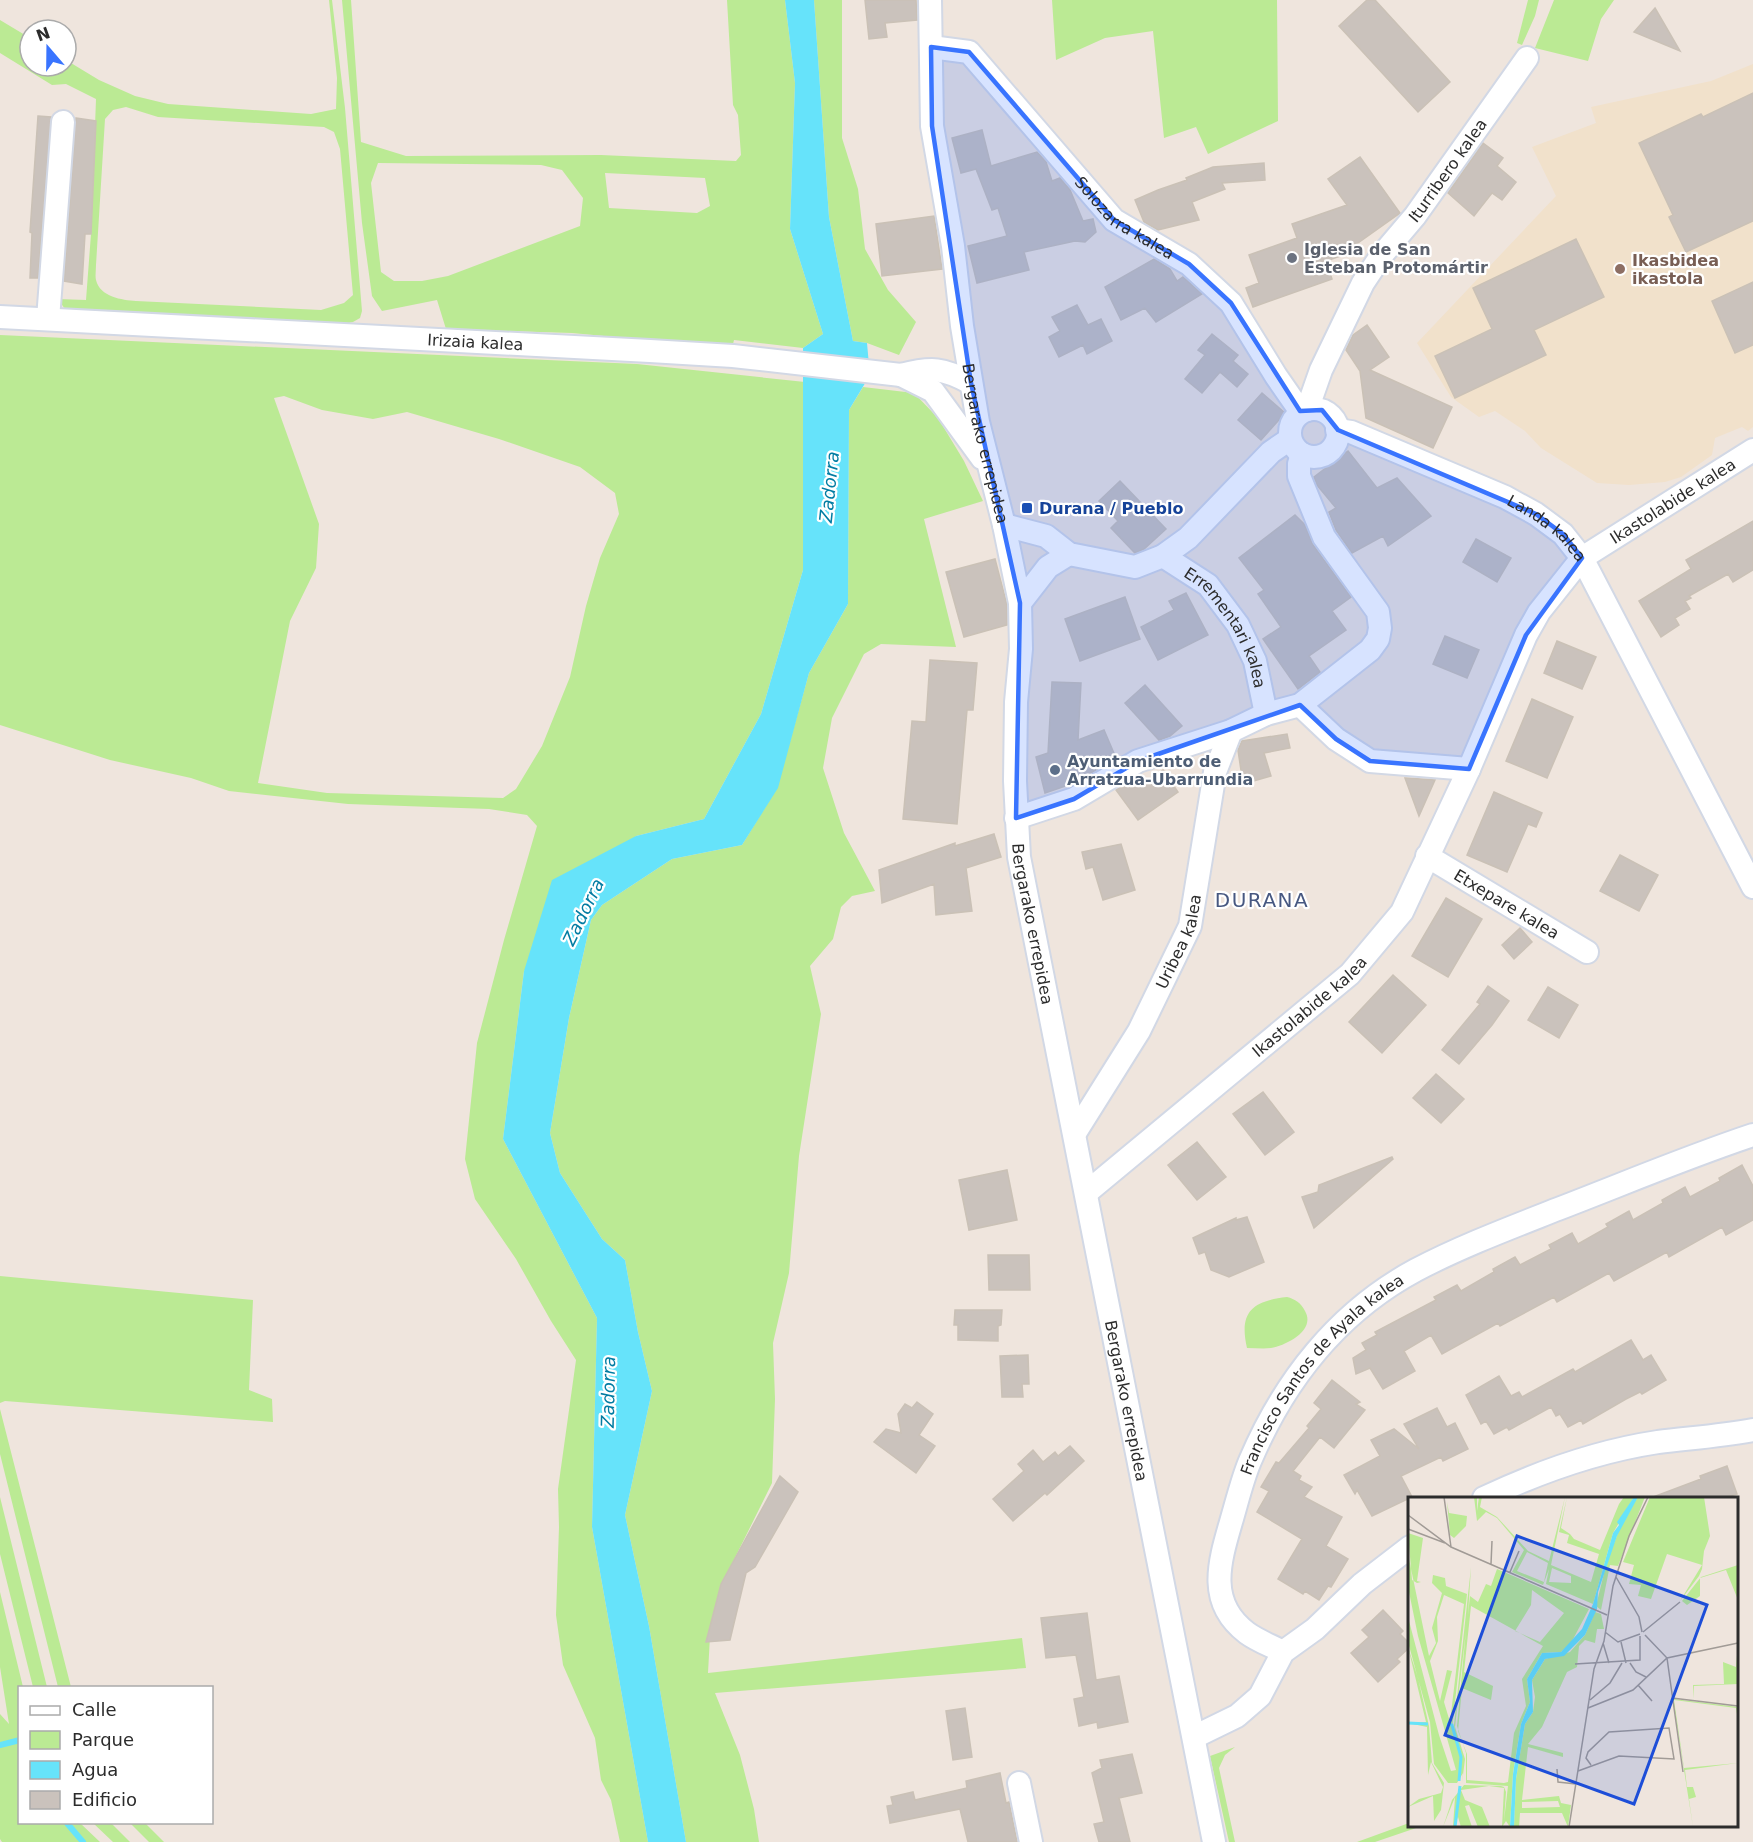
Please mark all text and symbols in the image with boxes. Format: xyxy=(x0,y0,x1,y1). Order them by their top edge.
north arrow xyxy=(18,18,78,78)
text: N xyxy=(33,23,53,46)
street label: Iturribero kalea xyxy=(1404,115,1491,226)
street label: Solozarra kalea xyxy=(1071,172,1178,263)
place label: Iglesia de San Esteban Protomártir xyxy=(1304,240,1488,277)
marker: Iglesia de San Esteban Protomártir xyxy=(1285,251,1299,265)
place label: Ikasbidea ikastola xyxy=(1632,251,1719,288)
marker: Ikasbidea ikastola xyxy=(1613,262,1627,276)
street label: Irizaia kalea xyxy=(427,330,524,354)
street label: Bergarako errepidea xyxy=(959,362,1013,525)
water label: Zadorra xyxy=(815,450,843,525)
street label: Ikastolabide kalea xyxy=(1606,454,1739,548)
street label: Landa kalea xyxy=(1504,491,1590,565)
place label: Durana / Pueblo xyxy=(1039,499,1183,518)
marker: Durana / Pueblo xyxy=(1020,501,1034,515)
street label: Errementari kalea xyxy=(1181,563,1270,690)
place label: Ayuntamiento de Arratzua-Ubarrundia xyxy=(1067,752,1253,789)
marker: Ayuntamiento de Arratzua-Ubarrundia xyxy=(1048,763,1062,777)
street label: Bergarako errepidea xyxy=(1009,843,1057,1006)
street label: Etxepare kalea xyxy=(1451,865,1563,943)
water label: Zadorra xyxy=(557,875,608,950)
district label: DURANA xyxy=(1215,888,1309,912)
street label: Uribea kalea xyxy=(1152,893,1205,992)
street label: Ikastolabide kalea xyxy=(1248,952,1370,1061)
street label: Francisco Santos de Ayala kalea xyxy=(1236,1270,1407,1477)
street label: Bergarako errepidea xyxy=(1101,1318,1152,1483)
water label: Zadorra xyxy=(597,1356,619,1429)
inset map xyxy=(1408,1497,1738,1827)
legend xyxy=(18,1686,213,1824)
text: Calle xyxy=(72,1699,117,1720)
text: Parque xyxy=(72,1729,134,1750)
text: Agua xyxy=(72,1759,118,1780)
text: Edificio xyxy=(72,1789,137,1810)

